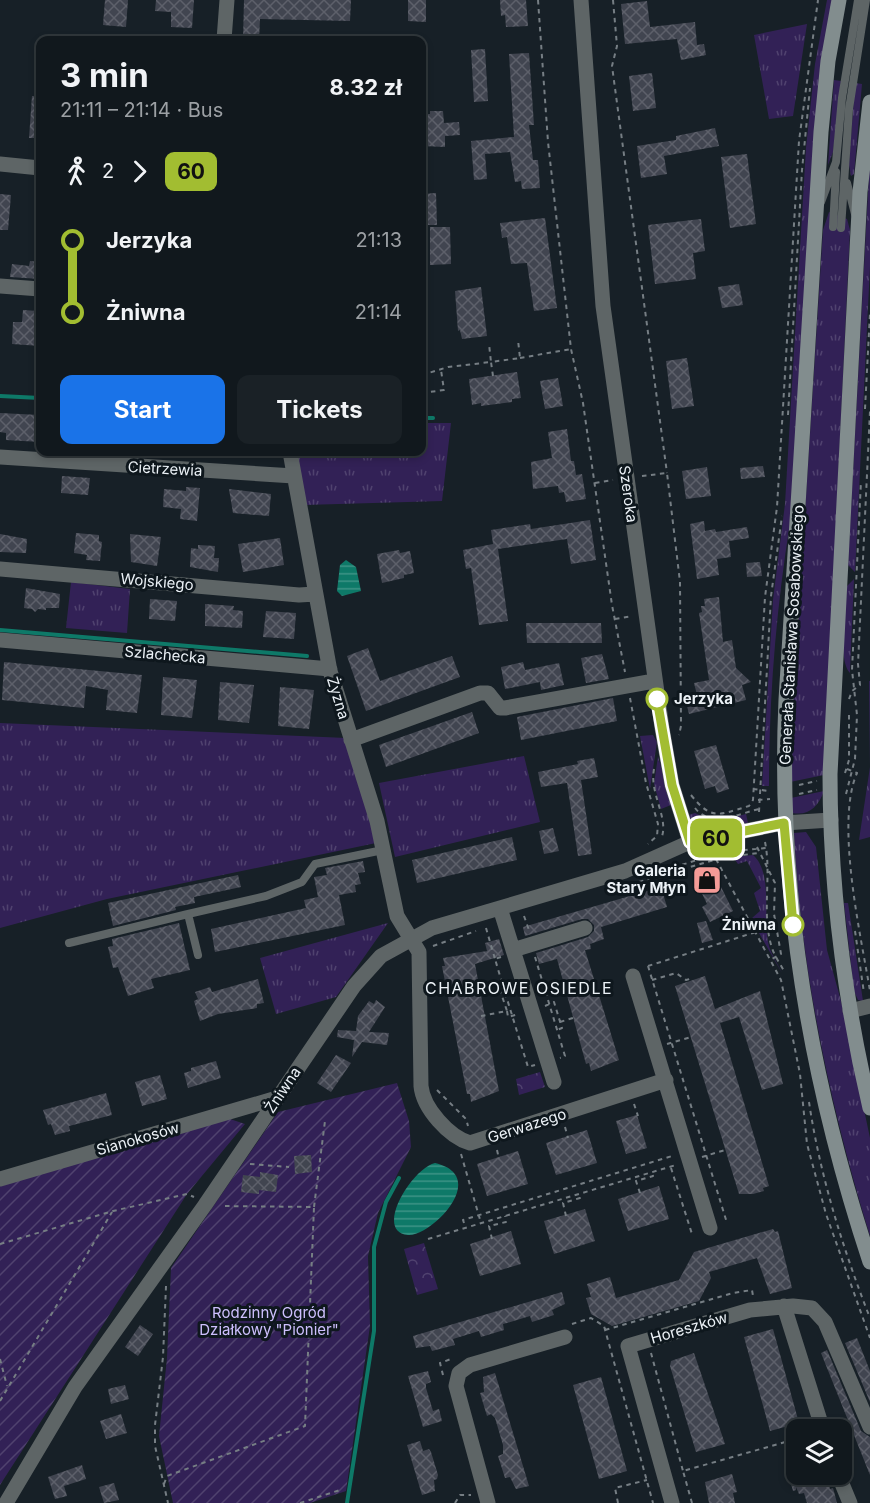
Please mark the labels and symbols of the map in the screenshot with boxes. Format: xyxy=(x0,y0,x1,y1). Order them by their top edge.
street label: Cietrzewia xyxy=(127,457,203,480)
street label: Szeroka xyxy=(615,464,642,524)
street label: Generała Stanisława Sosabowskiego xyxy=(775,505,808,765)
street label: Wojskiego xyxy=(120,569,194,594)
street label: Szlachecka xyxy=(124,641,206,668)
street label: Żyzna xyxy=(323,674,354,721)
marker: Jerzyka xyxy=(646,688,668,710)
place label: Jerzyka xyxy=(674,689,733,708)
line badge: 60 xyxy=(689,818,743,858)
place label: Galeria Stary Młyn xyxy=(606,861,686,897)
shop icon: Galeria Stary Młyn xyxy=(691,864,723,896)
marker: Żniwna xyxy=(782,914,804,936)
place label: Żniwna xyxy=(722,915,776,934)
district label: CHABROWE OSIEDLE xyxy=(425,978,613,998)
street label: Żniwna xyxy=(260,1063,305,1116)
street label: Gerwazego xyxy=(485,1104,568,1147)
street label: Sianokosów xyxy=(94,1118,181,1159)
park label: Rodzinny Ogród Działkowy "Pionier" xyxy=(199,1303,339,1339)
street label: Horeszków xyxy=(648,1307,730,1348)

